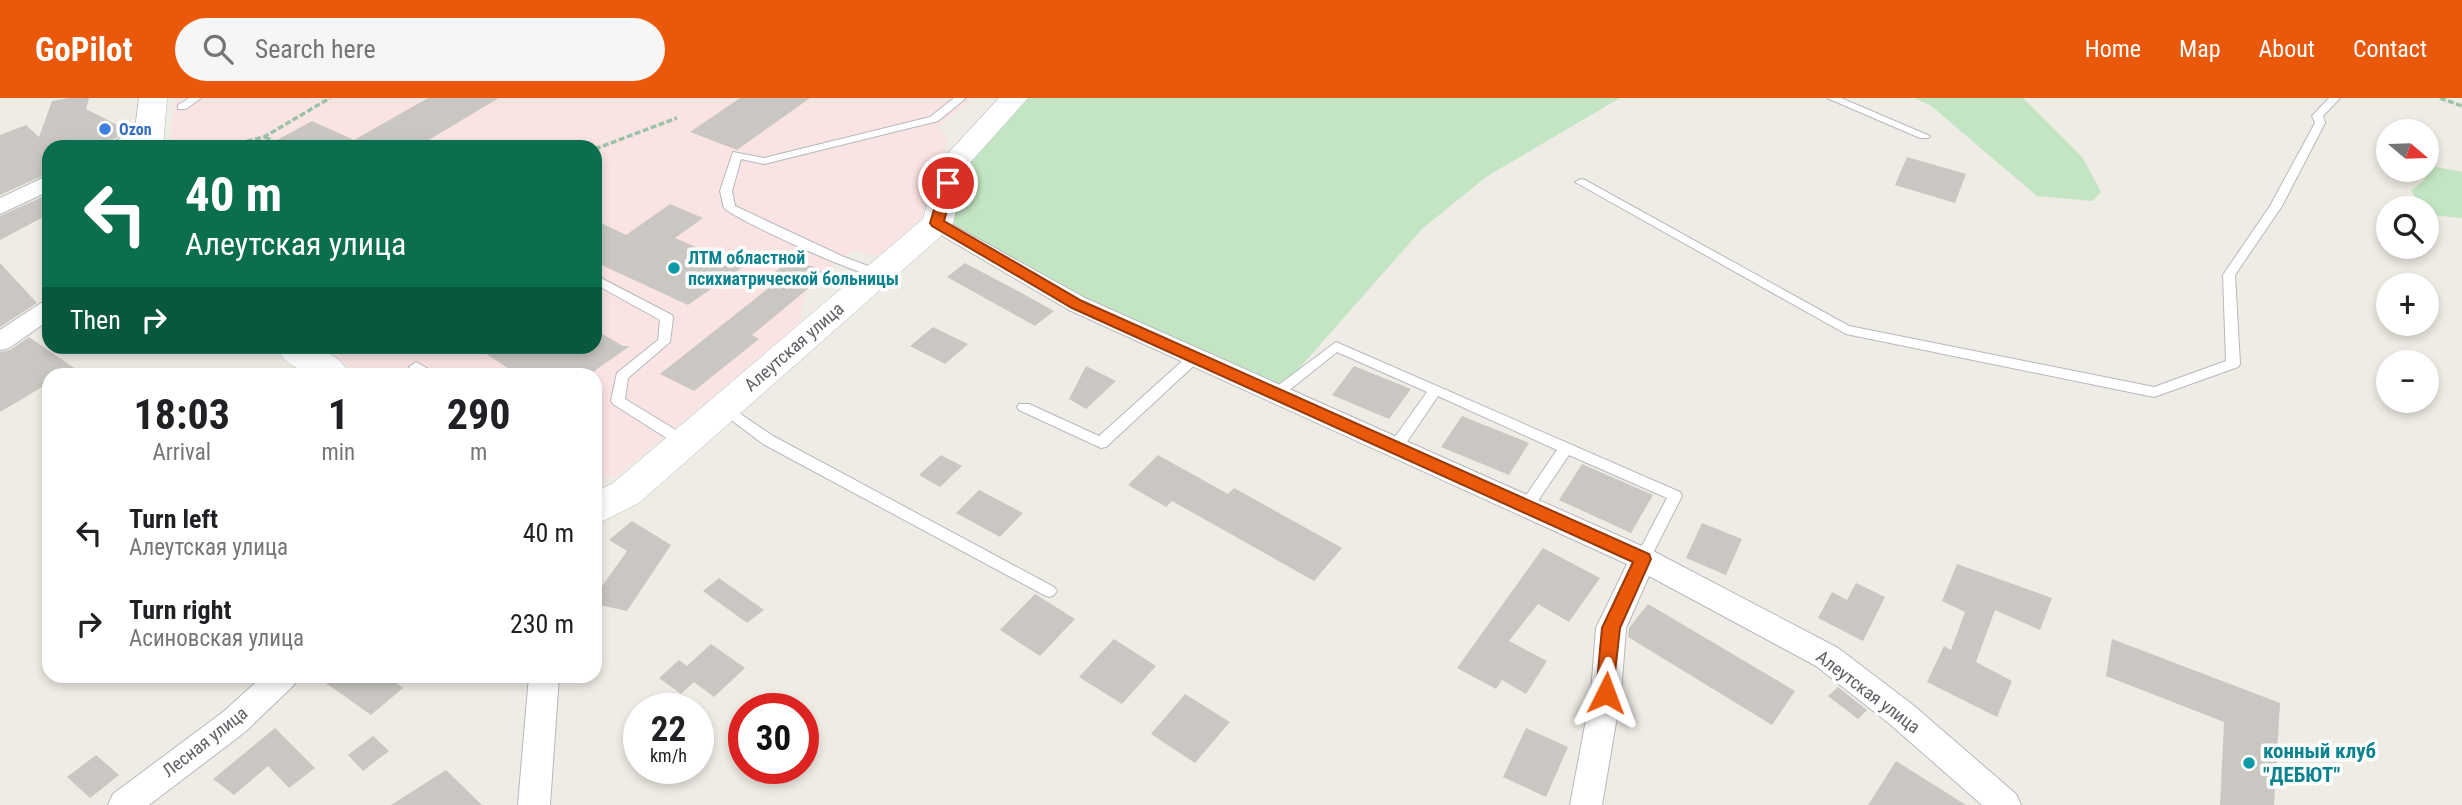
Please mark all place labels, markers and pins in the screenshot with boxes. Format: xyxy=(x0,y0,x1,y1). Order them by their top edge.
place label: Ozon xyxy=(119,120,152,139)
marker: Ozon xyxy=(97,121,113,137)
pin xyxy=(918,153,978,213)
place label: ЛТМ областной психиатрической больницы xyxy=(688,247,899,289)
marker: ЛТМ областной психиатрической больницы xyxy=(666,260,682,276)
place label: конный клуб "ДЕБЮТ" xyxy=(2263,739,2376,787)
marker: конный клуб "ДЕБЮТ" xyxy=(2241,755,2257,771)

